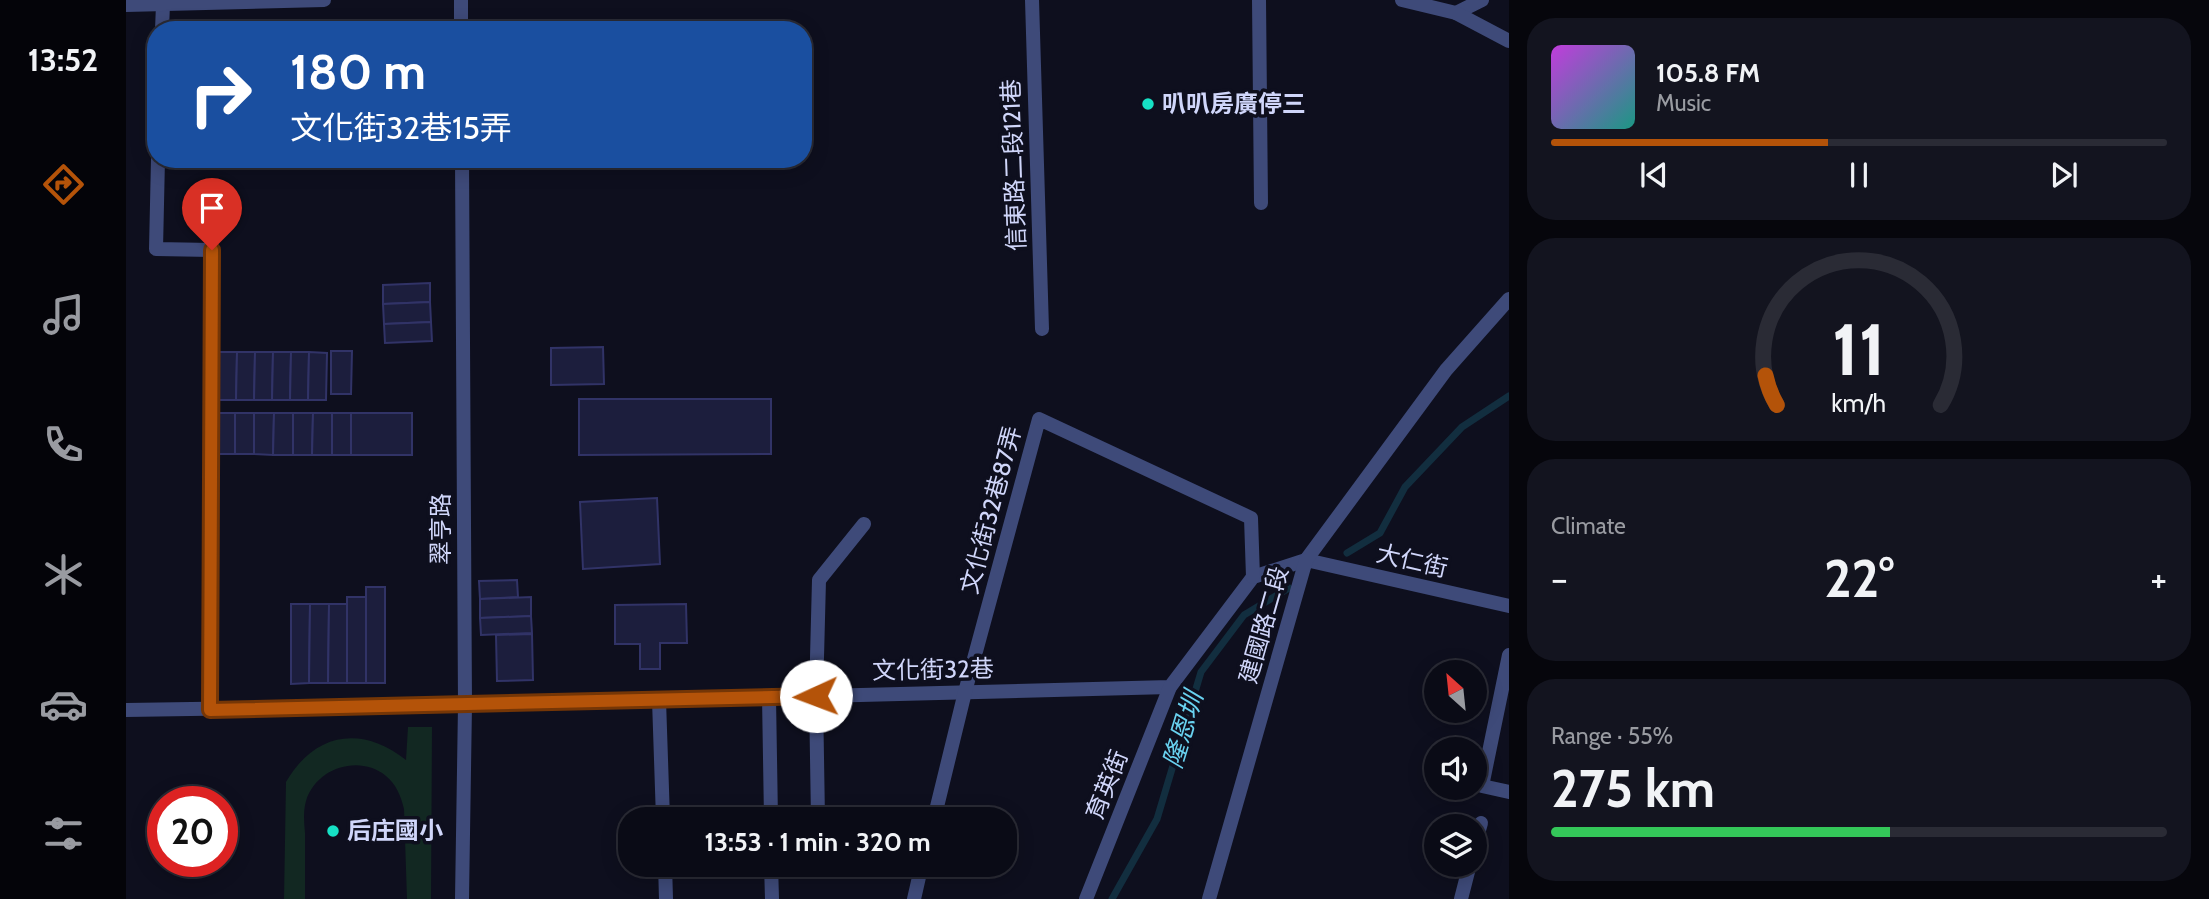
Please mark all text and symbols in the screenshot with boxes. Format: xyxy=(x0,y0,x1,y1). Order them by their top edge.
text: 13:52 xyxy=(28,40,98,79)
text: 180 m xyxy=(290,42,426,101)
icon: right xyxy=(175,49,266,140)
text: 105.8 FM xyxy=(1656,57,1760,89)
street label: 信東路二段121巷 xyxy=(996,78,1031,252)
place label: 叭叭房廣停三 xyxy=(1162,89,1306,118)
text: Music xyxy=(1656,89,1711,117)
marker: 叭叭房廣停三 xyxy=(1140,96,1156,112)
text: 文化街32巷15弄 xyxy=(290,108,512,147)
icon: previous xyxy=(1635,156,1673,194)
icon: pause xyxy=(1840,156,1878,194)
icon: next xyxy=(2045,156,2083,194)
icon: directions xyxy=(39,160,88,209)
pin xyxy=(182,178,242,250)
icon: arrive xyxy=(193,189,231,227)
icon: music xyxy=(39,290,88,339)
text: 11 xyxy=(1832,306,1886,394)
text: km/h xyxy=(1832,388,1886,418)
icon: phone xyxy=(39,420,88,469)
street label: 文化街32巷87弄 xyxy=(954,423,1027,597)
street label: 翠亨路 xyxy=(426,493,455,565)
text: Climate xyxy=(1551,512,1626,540)
street label: 大仁街 xyxy=(1374,538,1450,583)
text: 22° xyxy=(1824,547,1894,610)
icon: climate xyxy=(39,550,88,599)
text: − xyxy=(1551,555,1568,602)
text: + xyxy=(2150,555,2167,602)
street label: 建國路二段 xyxy=(1233,563,1294,687)
street label: 文化街32巷 xyxy=(872,654,994,685)
position arrow xyxy=(779,659,853,733)
north arrow xyxy=(1424,660,1488,723)
map controls xyxy=(1424,660,1487,877)
icon: car xyxy=(39,680,88,729)
water label: 隆恩圳 xyxy=(1156,684,1211,772)
text: Range · 55% xyxy=(1551,722,1673,750)
button: sound xyxy=(1424,737,1487,800)
street label: 育英街 xyxy=(1080,746,1133,824)
text: 275 km xyxy=(1551,757,1715,820)
speed limit sign: 20 xyxy=(147,786,238,877)
icon: filters xyxy=(39,809,88,858)
button: layers xyxy=(1424,814,1487,877)
place label: 后庄國小 xyxy=(347,816,443,845)
marker: 后庄國小 xyxy=(325,823,341,839)
text: 13:53 · 1 min · 320 m xyxy=(704,826,931,858)

